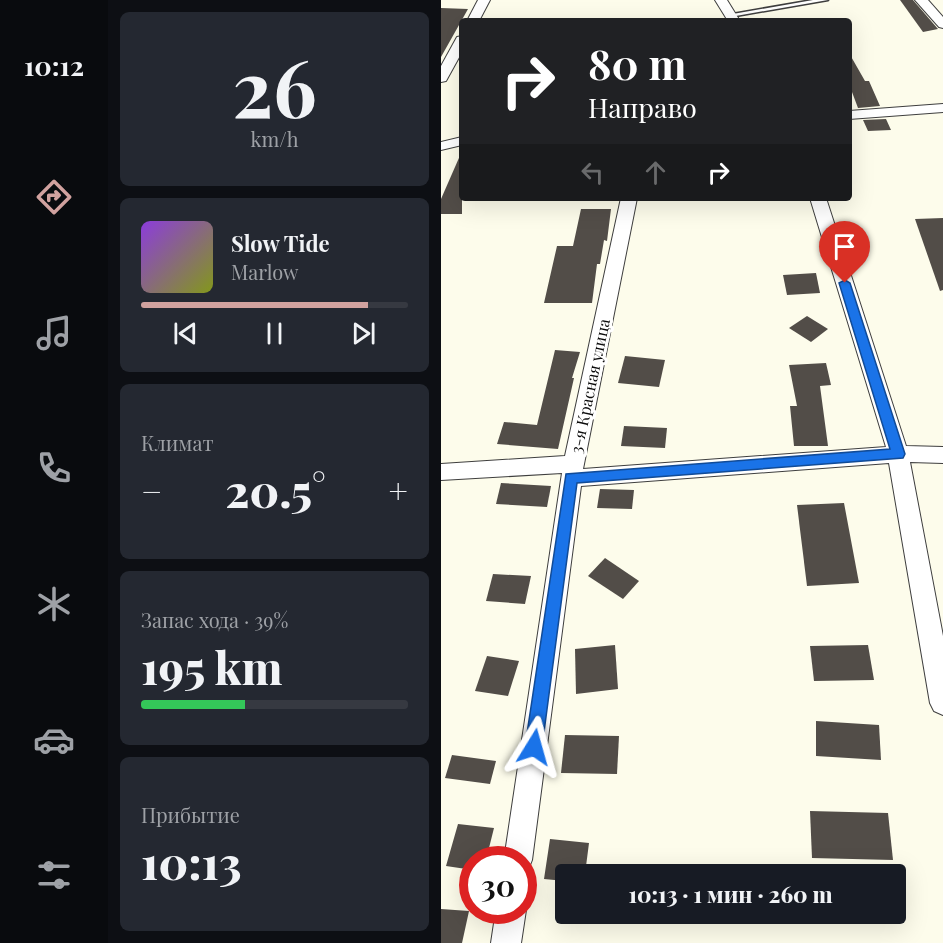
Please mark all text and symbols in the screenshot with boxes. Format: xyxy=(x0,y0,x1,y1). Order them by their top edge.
text: 26 xyxy=(232,34,317,138)
text: 80 m xyxy=(588,35,686,91)
icon: right xyxy=(489,42,567,120)
text: 10:12 xyxy=(24,47,84,83)
text: Направо xyxy=(588,89,697,125)
text: km/h xyxy=(251,125,298,152)
icon: left xyxy=(576,156,609,189)
icon: ahead xyxy=(639,156,672,189)
icon: right xyxy=(702,156,735,189)
icon: directions xyxy=(33,176,75,218)
pin xyxy=(819,221,870,283)
text: Slow Tide xyxy=(231,228,330,258)
icon: arrive xyxy=(828,230,861,263)
text: Marlow xyxy=(231,258,299,285)
icon: music xyxy=(33,312,75,354)
icon: previous xyxy=(169,317,202,350)
icon: pause xyxy=(258,317,291,350)
icon: next xyxy=(347,317,380,350)
street label: 3-я Красная улица xyxy=(565,317,614,455)
text: Климат xyxy=(141,429,214,456)
icon: phone xyxy=(33,447,75,489)
text: 20.5° xyxy=(225,459,326,519)
text: − xyxy=(141,468,162,512)
text: + xyxy=(389,468,408,512)
icon: climate xyxy=(33,583,75,625)
text: Запас хода · 39% xyxy=(141,606,288,633)
text: 195 km xyxy=(141,636,282,696)
position arrow xyxy=(502,715,566,779)
icon: car xyxy=(33,719,75,761)
text: Прибытие xyxy=(141,801,240,828)
text: 10:13 xyxy=(141,831,241,891)
speed limit sign: 30 xyxy=(459,846,537,924)
icon: filters xyxy=(33,854,75,896)
text: 10:13 · 1 мин · 260 m xyxy=(628,879,833,909)

